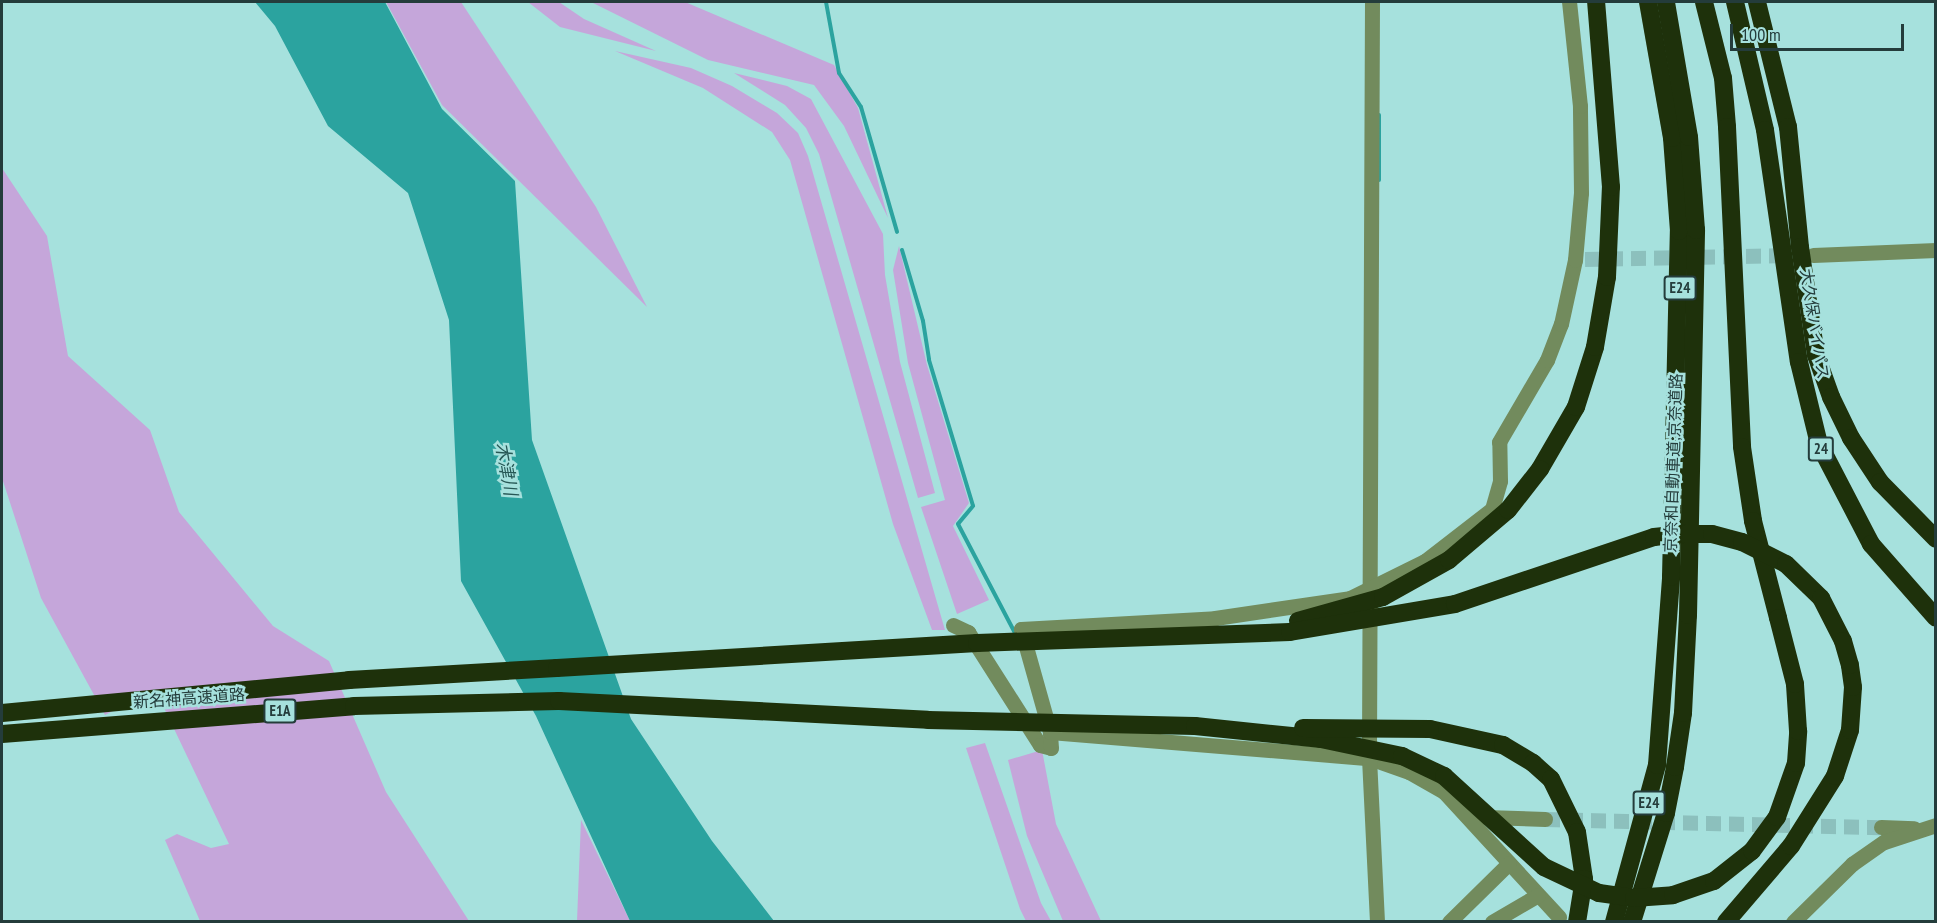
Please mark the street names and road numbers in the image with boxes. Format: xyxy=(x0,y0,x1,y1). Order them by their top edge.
street label: 大久保バイパス xyxy=(1797,267,1833,381)
road number: E24 xyxy=(1664,276,1696,300)
street label: 京奈和自動車道;京奈道路 xyxy=(1660,373,1686,553)
road number: 24 xyxy=(1808,437,1834,461)
street label: 新名神高速道路 xyxy=(132,685,246,711)
road number: E1A xyxy=(262,699,298,723)
road number: E24 xyxy=(1632,791,1666,815)

